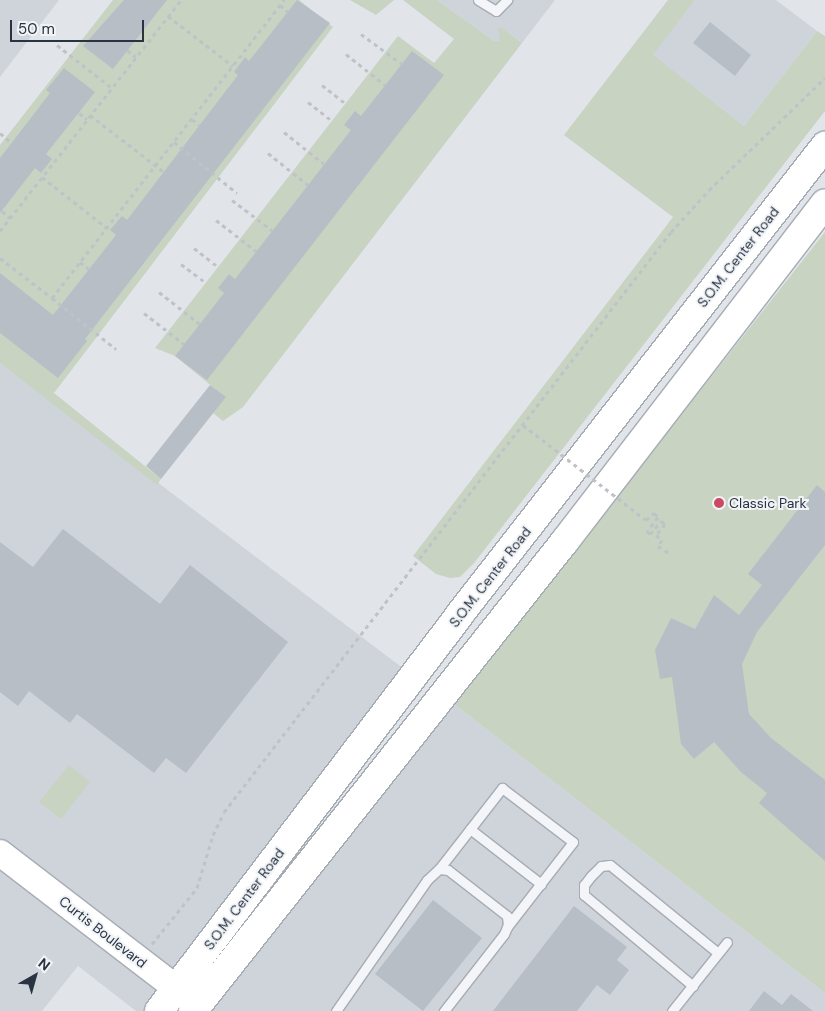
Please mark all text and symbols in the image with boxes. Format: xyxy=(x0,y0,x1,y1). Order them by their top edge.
scale bar xyxy=(12,10,146,42)
text: 50 m xyxy=(18,19,55,39)
street label: S.O.M. Center Road xyxy=(694,203,782,311)
place label: Classic Park xyxy=(729,495,807,511)
marker: Classic Park xyxy=(713,497,725,509)
street label: S.O.M. Center Road xyxy=(446,523,534,631)
street label: S.O.M. Center Road xyxy=(200,845,288,953)
street label: Curtis Boulevard xyxy=(56,893,150,971)
north arrow xyxy=(10,951,60,1001)
text: N xyxy=(35,954,54,974)

